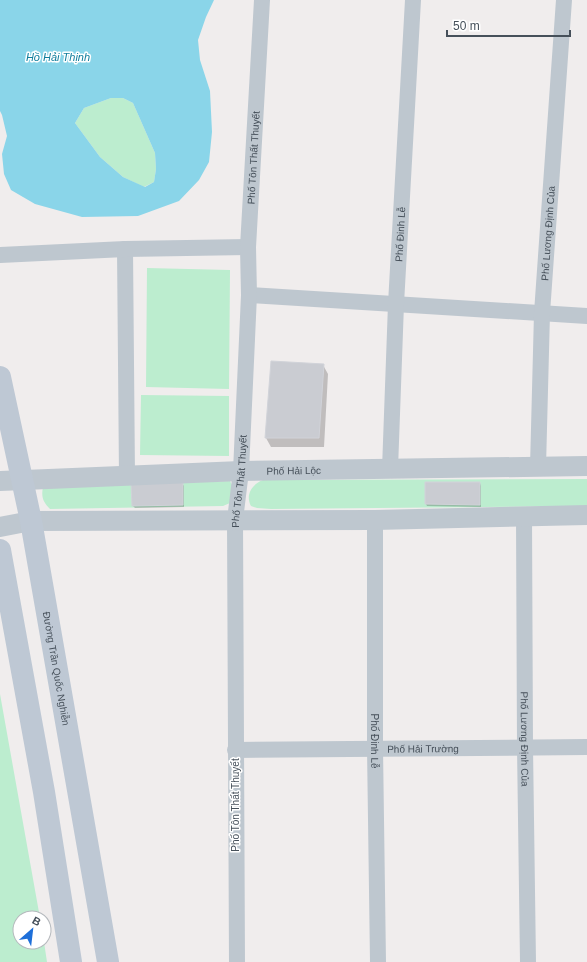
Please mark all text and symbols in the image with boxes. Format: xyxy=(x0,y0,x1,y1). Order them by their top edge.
scale bar xyxy=(447,12,570,38)
text: 50 m xyxy=(453,19,480,33)
water label: Hồ Hải Thịnh xyxy=(26,51,90,63)
street label: Phố Tôn Thất Thuyết xyxy=(245,111,261,205)
street label: Phố Lương Định Của xyxy=(539,185,556,281)
street label: Phố Đinh Lễ xyxy=(393,206,407,262)
street label: Phố Tôn Thất Thuyết xyxy=(229,434,248,528)
street label: Phố Hải Lộc xyxy=(266,464,321,476)
street label: Đường Trần Quốc Nghiễn xyxy=(41,611,72,726)
street label: Phố Lương Định Của xyxy=(519,691,531,787)
street label: Phố Đinh Lễ xyxy=(370,713,382,769)
street label: Phố Hải Trường xyxy=(387,743,459,754)
street label: Phố Tôn Thất Thuyết xyxy=(230,758,241,852)
north arrow xyxy=(12,910,52,950)
text: B xyxy=(30,914,43,928)

